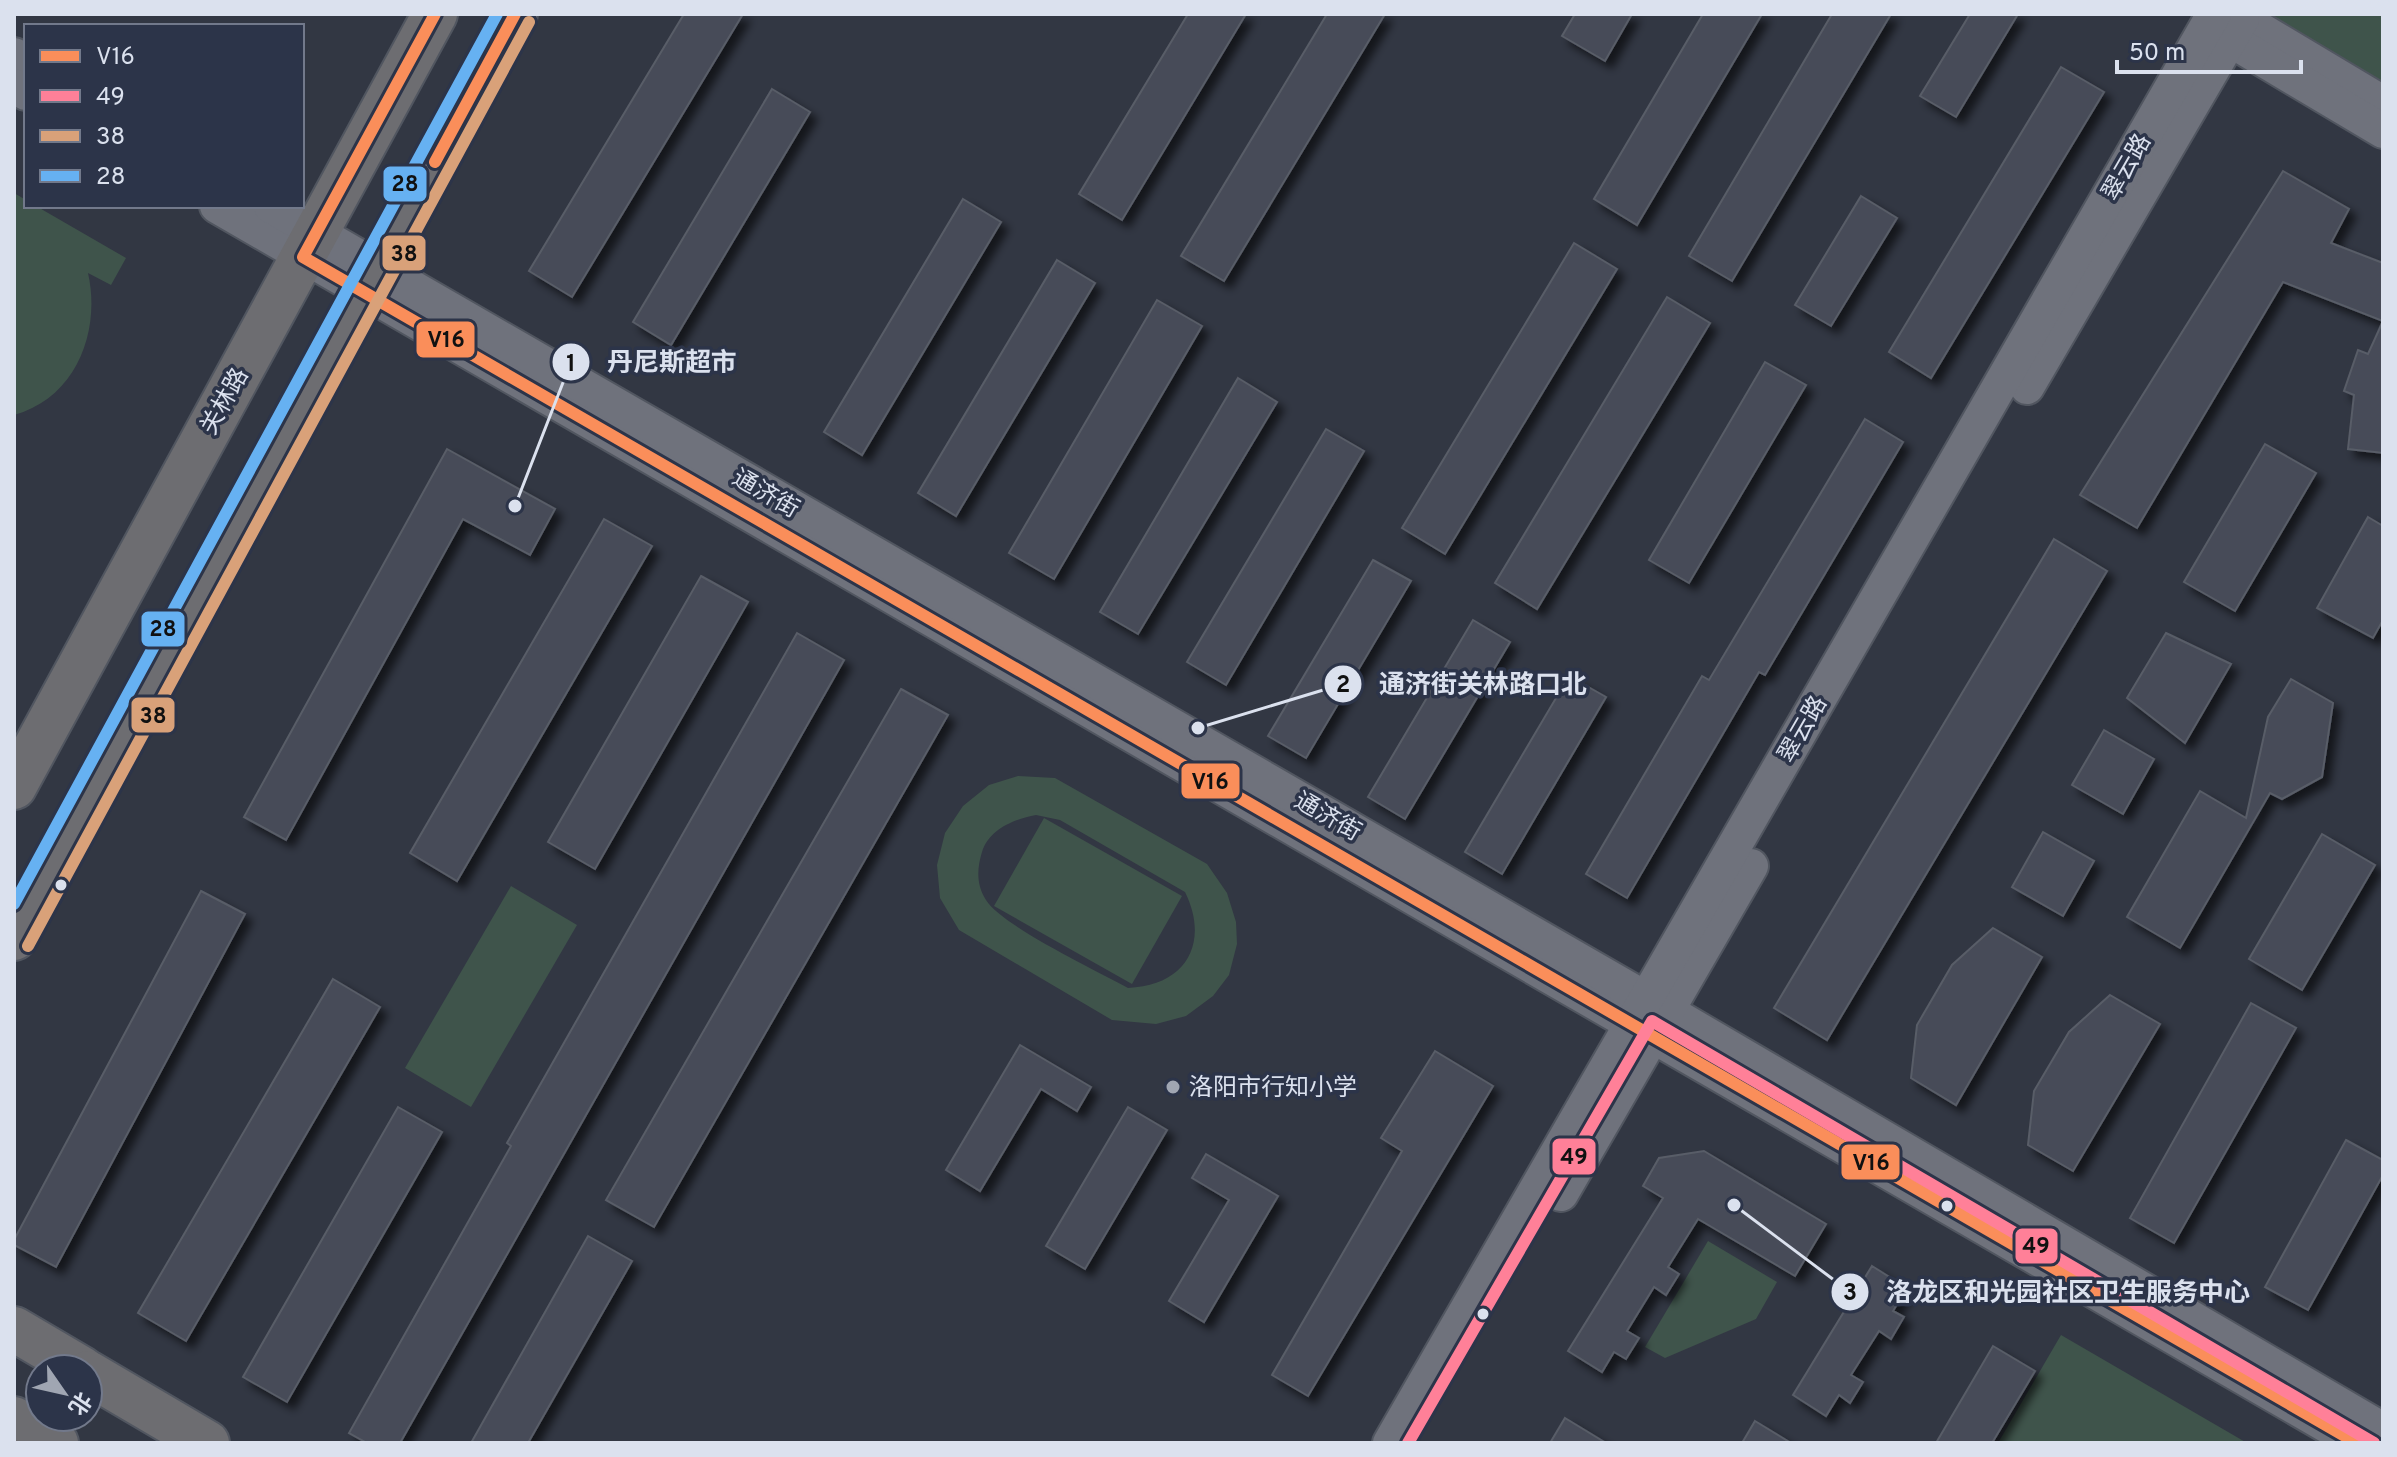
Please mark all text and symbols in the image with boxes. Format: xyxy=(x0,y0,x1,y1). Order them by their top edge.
legend xyxy=(24,24,304,208)
scale bar xyxy=(2117,24,2301,74)
text: 50 m xyxy=(2129,39,2185,69)
text: V16 xyxy=(96,43,135,73)
text: 49 xyxy=(96,83,125,113)
text: 38 xyxy=(96,123,125,153)
street label: 翠云路 xyxy=(2097,129,2159,207)
text: 28 xyxy=(96,163,125,193)
line badge: 28 xyxy=(382,165,428,203)
text: 28 xyxy=(391,172,419,199)
line badge: 38 xyxy=(381,234,427,272)
text: 38 xyxy=(390,242,418,269)
line badge: V16 xyxy=(415,320,476,359)
text: V16 xyxy=(427,328,465,355)
callout: 丹尼斯超市 xyxy=(551,337,753,387)
text: 丹尼斯超市 xyxy=(607,348,737,381)
text: 1 xyxy=(566,350,576,380)
street label: 关林路 xyxy=(195,363,256,441)
street label: 通济街 xyxy=(726,464,804,526)
line badge: 28 xyxy=(140,610,186,648)
text: 28 xyxy=(149,617,177,644)
callout: 通济街关林路口北 xyxy=(1323,659,1603,709)
text: 通济街关林路口北 xyxy=(1379,670,1587,703)
text: 2 xyxy=(1336,671,1350,701)
street label: 翠云路 xyxy=(1773,691,1835,769)
line badge: 38 xyxy=(130,696,176,734)
text: 38 xyxy=(139,704,167,731)
line badge: V16 xyxy=(1180,762,1241,800)
text: V16 xyxy=(1191,770,1229,797)
street label: 通济街 xyxy=(1288,787,1366,849)
unlabelled marker xyxy=(53,877,69,893)
place label: 洛阳市行知小学 xyxy=(1189,1074,1357,1104)
marker: 洛阳市行知小学 xyxy=(1164,1078,1182,1096)
line badge: 49 xyxy=(1551,1137,1597,1176)
line badge: V16 xyxy=(1840,1143,1901,1181)
text: 49 xyxy=(1560,1145,1588,1172)
text: V16 xyxy=(1852,1151,1890,1178)
unlabelled marker xyxy=(1939,1198,1955,1214)
line badge: 49 xyxy=(2014,1227,2059,1265)
text: 49 xyxy=(2022,1234,2050,1261)
callout: 洛龙区和光园社区卫生服务中心 xyxy=(1830,1267,2266,1317)
text: 洛龙区和光园社区卫生服务中心 xyxy=(1886,1278,2250,1311)
text: 3 xyxy=(1843,1279,1857,1309)
unlabelled marker xyxy=(1475,1306,1491,1322)
north arrow xyxy=(24,1353,104,1433)
text: 北 xyxy=(61,1386,96,1419)

